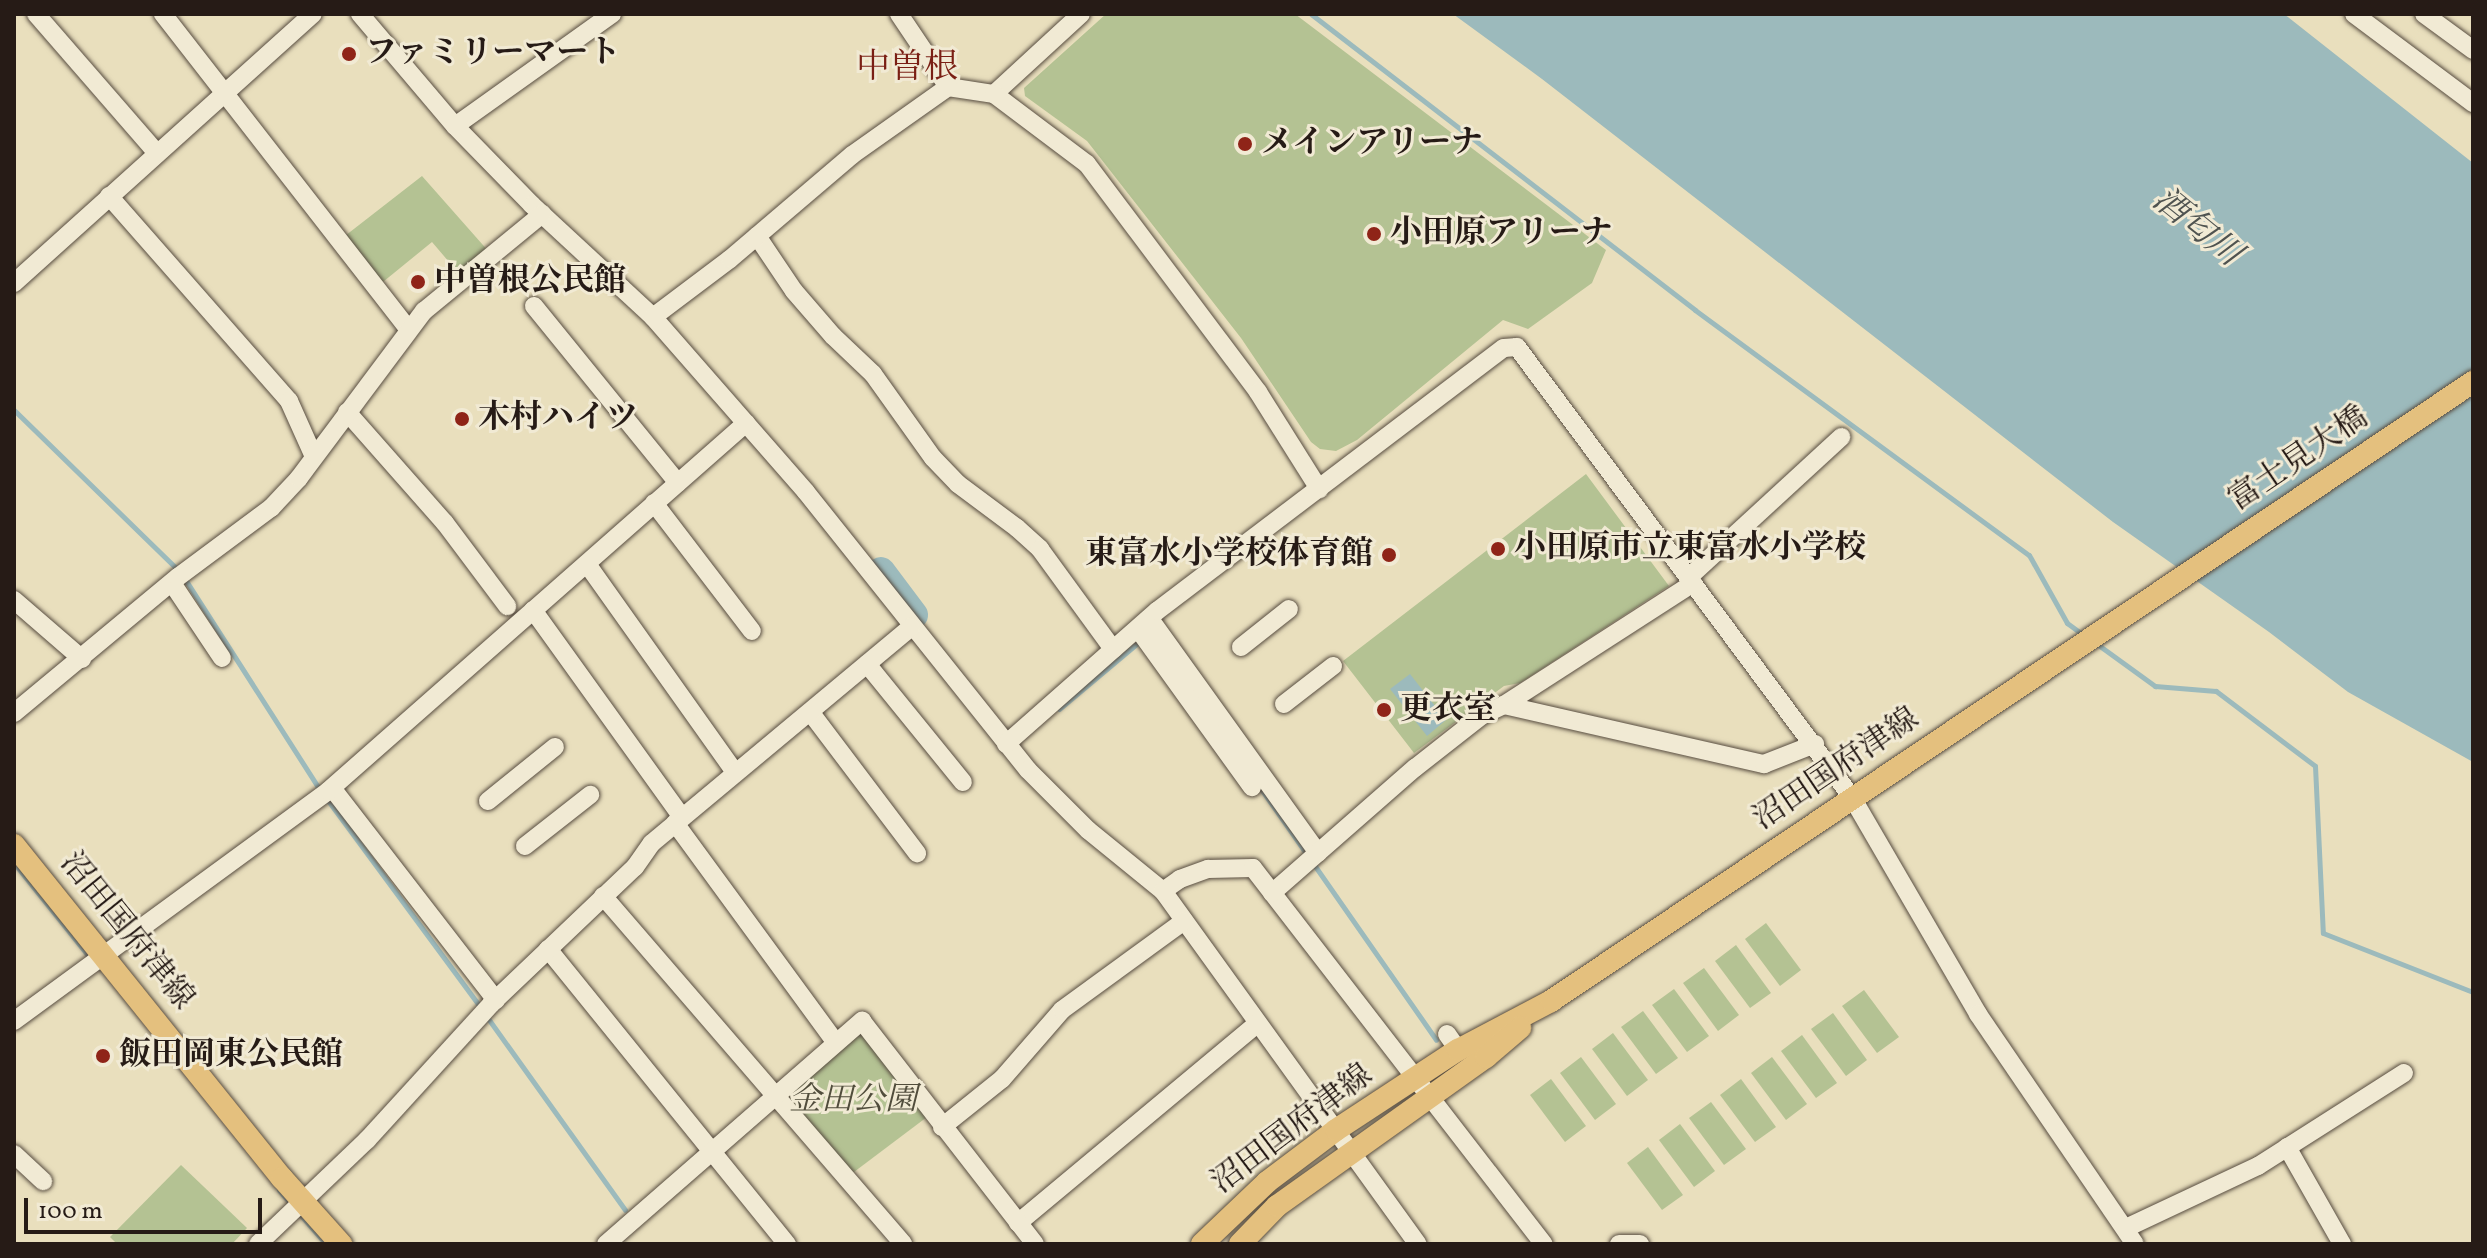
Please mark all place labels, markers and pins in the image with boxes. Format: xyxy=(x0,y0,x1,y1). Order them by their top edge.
place label: ファミリーマート xyxy=(365,35,621,73)
marker: ファミリーマート xyxy=(340,45,358,63)
place label: メインアリーナ xyxy=(1261,125,1485,163)
marker: メインアリーナ xyxy=(1236,135,1254,153)
place label: 小田原アリーナ xyxy=(1390,215,1614,253)
marker: 小田原アリーナ xyxy=(1365,225,1383,243)
place label: 中曽根公民館 xyxy=(434,263,626,301)
marker: 中曽根公民館 xyxy=(409,273,427,291)
place label: 木村ハイツ xyxy=(478,400,638,438)
marker: 木村ハイツ xyxy=(453,410,471,428)
place label: 小田原市立東富水小学校 xyxy=(1514,530,1866,568)
place label: 東富水小学校体育館 xyxy=(1085,536,1373,574)
marker: 小田原市立東富水小学校 xyxy=(1489,540,1507,558)
marker: 東富水小学校体育館 xyxy=(1380,546,1398,564)
place label: 更衣室 xyxy=(1400,691,1496,729)
marker: 更衣室 xyxy=(1375,701,1393,719)
place label: 飯田岡東公民館 xyxy=(119,1037,343,1075)
marker: 飯田岡東公民館 xyxy=(94,1047,112,1065)

